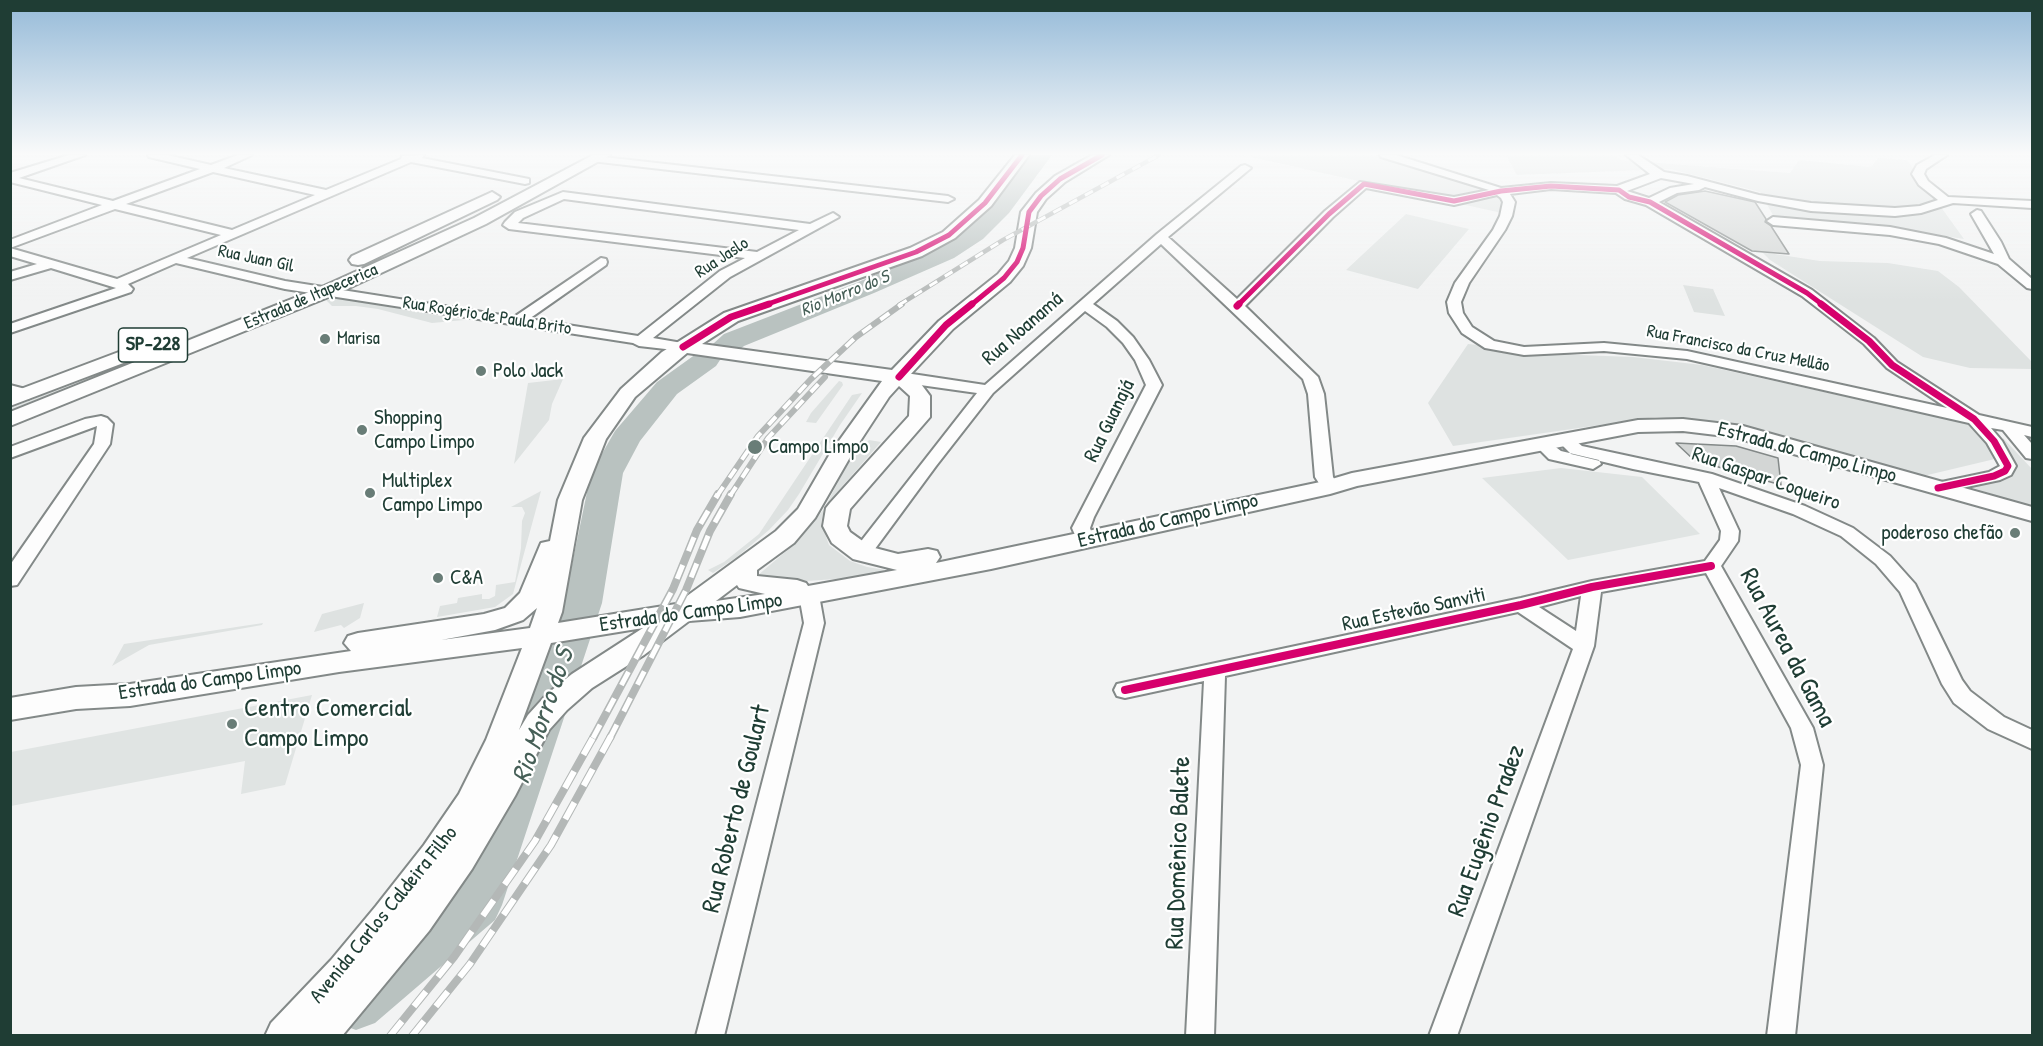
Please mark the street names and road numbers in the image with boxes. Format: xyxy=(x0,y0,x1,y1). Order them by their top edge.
street label: Rua Jaslo xyxy=(691,233,753,283)
street label: Rua Juan Gil xyxy=(216,240,296,278)
street label: Estrada de Itapecerica xyxy=(241,259,381,335)
street label: Rua Noanamá xyxy=(977,287,1069,371)
street label: Rua Rogério de Paula Brito xyxy=(401,292,573,340)
street label: Rua Francisco da Cruz Mellão xyxy=(1645,321,1831,377)
road number: SP-228 xyxy=(118,328,188,362)
street label: Rua Guanajá xyxy=(1079,376,1141,466)
street label: Estrada do Campo Limpo xyxy=(1715,417,1899,489)
street label: Rua Gaspar Coqueiro xyxy=(1689,442,1843,516)
street label: Estrada do Campo Limpo xyxy=(1075,488,1261,554)
street label: Rua Aurea da Gama xyxy=(1732,563,1842,733)
street label: Rua Estevão Sanviti xyxy=(1340,582,1488,638)
street label: Estrada do Campo Limpo xyxy=(598,588,784,638)
street label: Estrada do Campo Limpo xyxy=(117,656,303,706)
street label: Rua Roberto de Goulart xyxy=(696,702,778,916)
street label: Rua Eugênio Pradez xyxy=(1441,741,1533,921)
street label: Rua Domênico Balete xyxy=(1160,756,1198,950)
street label: Avenida Carlos Caldeira Filho xyxy=(305,821,463,1009)

